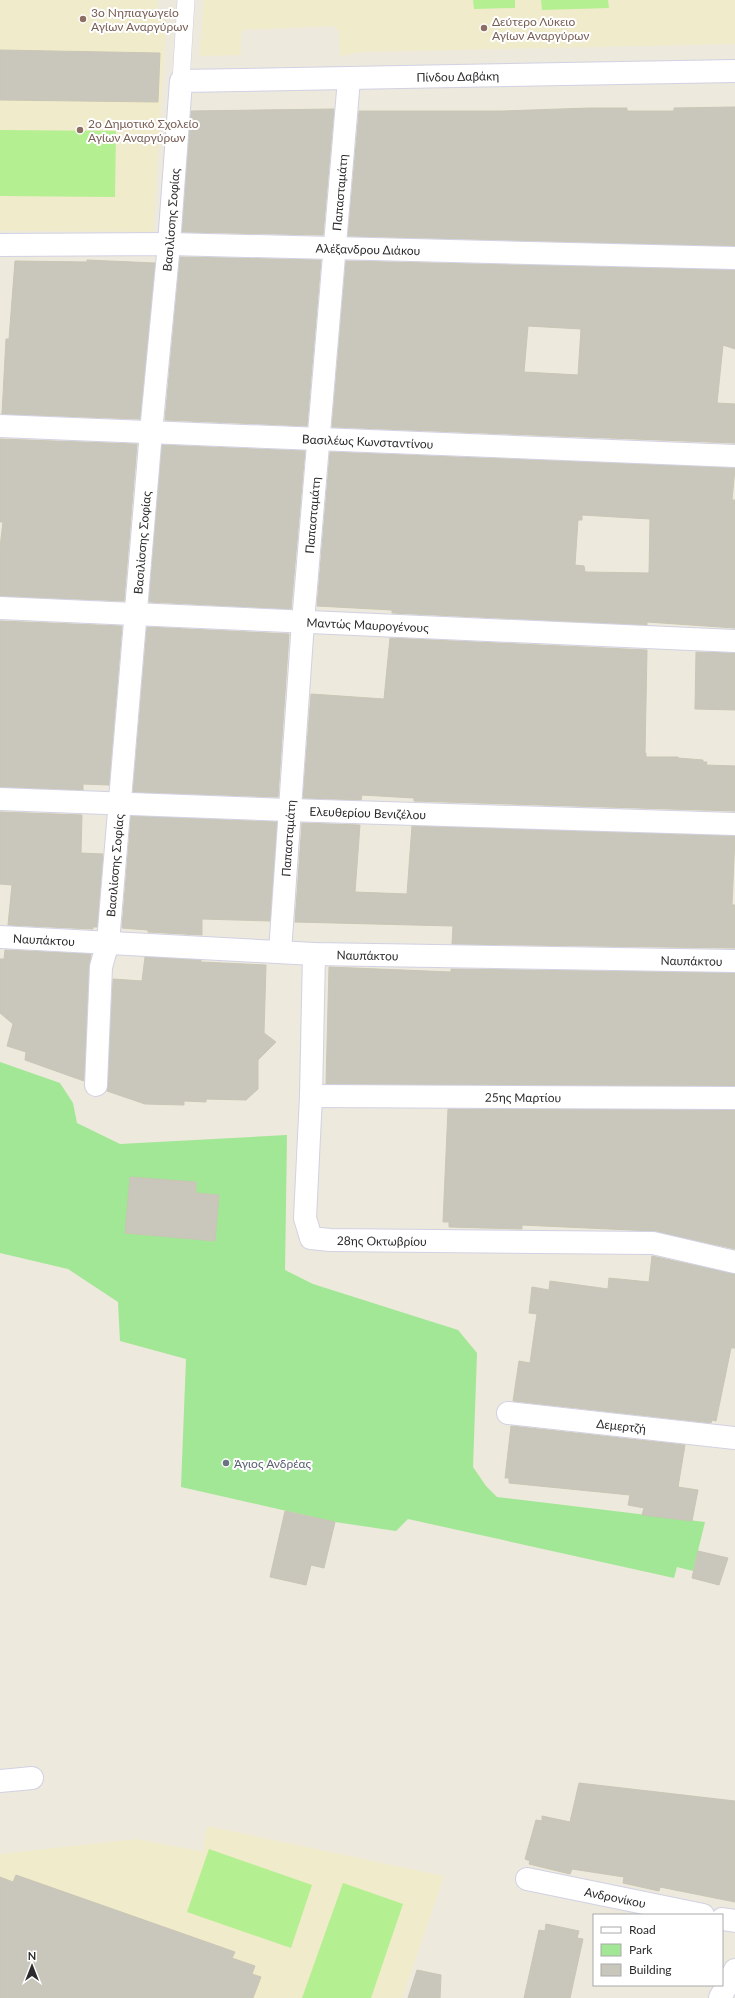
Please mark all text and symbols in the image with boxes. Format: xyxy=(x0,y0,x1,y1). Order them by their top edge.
place label: 3ο Νηπιαγωγείο Αγίων Αναργύρων xyxy=(91,5,188,34)
marker: 3ο Νηπιαγωγείο Αγίων Αναργύρων xyxy=(78,14,88,24)
place label: Δεύτερο Λύκειο Αγίων Αναργύρων xyxy=(492,14,589,43)
marker: Δεύτερο Λύκειο Αγίων Αναργύρων xyxy=(479,23,489,33)
street label: Πίνδου Δαβάκη xyxy=(416,68,499,84)
place label: 2ο Δημοτικό Σχολείο Αγίων Αναργύρων xyxy=(88,116,199,145)
marker: 2ο Δημοτικό Σχολείο Αγίων Αναργύρων xyxy=(75,125,85,135)
street label: Παπασταμάτη xyxy=(329,153,350,231)
street label: Βασιλίσσης Σοφίας xyxy=(159,167,182,272)
street label: Αλέξανδρου Διάκου xyxy=(315,240,421,258)
street label: Βασιλέως Κωνσταντίνου xyxy=(302,431,434,451)
street label: Παπασταμάτη xyxy=(301,476,323,554)
street label: Βασιλίσσης Σοφίας xyxy=(130,490,154,595)
street label: Μαντώς Μαυρογένους xyxy=(306,614,430,635)
street label: Παπασταμάτη xyxy=(278,799,298,877)
street label: Ελευθερίου Βενιζέλου xyxy=(309,803,426,822)
street label: Βασιλίσσης Σοφίας xyxy=(103,813,126,917)
street label: Ναυπάκτου xyxy=(13,930,75,949)
street label: Ναυπάκτου xyxy=(336,947,399,963)
street label: Ναυπάκτου xyxy=(660,952,723,968)
street label: 25ης Μαρτίου xyxy=(485,1089,561,1105)
street label: 28ης Οκτωβρίου xyxy=(337,1233,427,1248)
street label: Δεμερτζή xyxy=(596,1415,647,1436)
place label: Άγιος Ανδρέας xyxy=(234,1456,312,1471)
marker: Άγιος Ανδρέας xyxy=(221,1458,231,1468)
street label: Ανδρονίκου xyxy=(583,1883,647,1911)
legend xyxy=(593,1914,723,1986)
text: Road xyxy=(629,1922,656,1937)
text: Park xyxy=(629,1942,653,1957)
north arrow xyxy=(12,1946,52,1986)
text: N xyxy=(28,1949,36,1962)
text: Building xyxy=(629,1962,672,1977)

